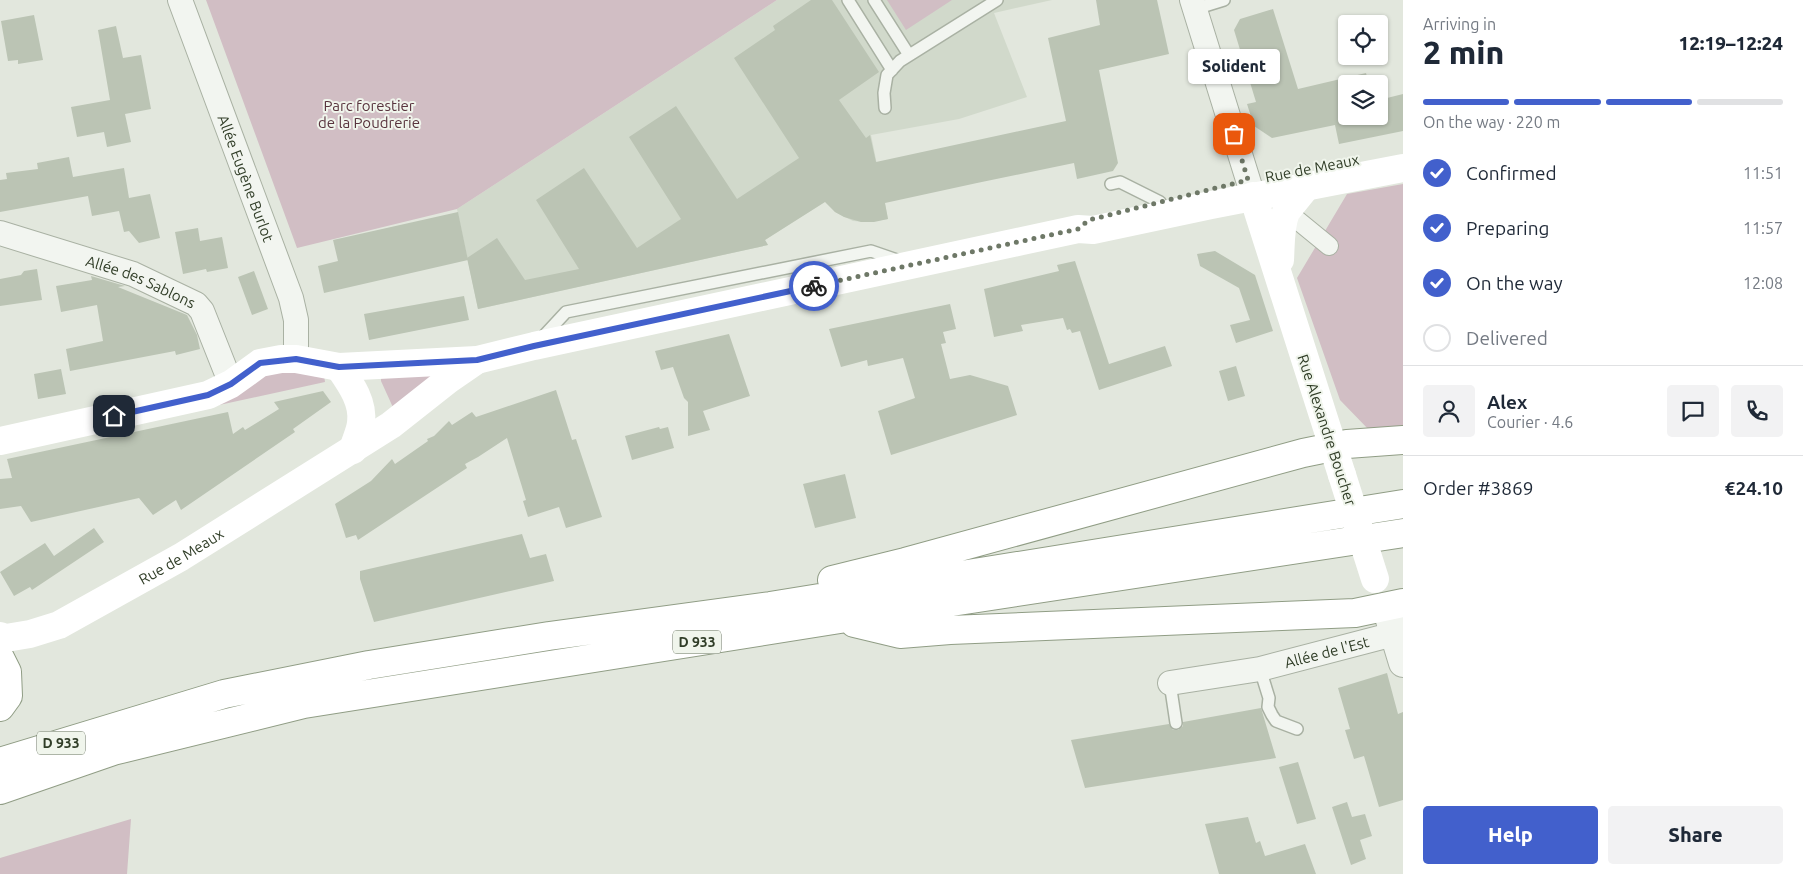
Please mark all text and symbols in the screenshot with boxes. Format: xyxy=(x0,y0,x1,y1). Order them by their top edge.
map controls xyxy=(1338,15,1388,125)
button: locate xyxy=(1338,15,1388,65)
text: Arriving in xyxy=(1423,15,1496,33)
text: 12:19–12:24 xyxy=(1678,32,1783,54)
text: 2 min xyxy=(1423,34,1504,70)
callout: Solident xyxy=(1188,49,1280,84)
text: Solident xyxy=(1202,57,1266,75)
button: layers xyxy=(1338,75,1388,125)
park label: Parc forestier de la Poudrerie xyxy=(318,97,420,131)
street label: Allée Eugène Burlot xyxy=(215,112,278,244)
pin xyxy=(1213,113,1255,155)
text: On the way · 220 m xyxy=(1423,113,1560,131)
icon: bag xyxy=(1220,120,1248,148)
street label: Rue de Meaux xyxy=(1264,150,1361,185)
icon: check xyxy=(1423,159,1451,187)
text: Confirmed xyxy=(1466,162,1557,184)
text: 11:51 xyxy=(1743,164,1783,182)
icon: check xyxy=(1423,214,1451,242)
text: Preparing xyxy=(1466,217,1550,239)
text: 11:57 xyxy=(1743,219,1783,237)
street label: Allée des Sablons xyxy=(84,252,198,311)
courier xyxy=(789,261,839,311)
icon: check xyxy=(1423,269,1451,297)
icon: bike xyxy=(800,272,828,300)
text: On the way xyxy=(1466,272,1563,294)
text: 12:08 xyxy=(1743,274,1783,292)
text: Delivered xyxy=(1466,327,1548,349)
street label: Rue Alexandre Boucher xyxy=(1295,352,1360,508)
button: person xyxy=(1423,385,1475,437)
button: chat xyxy=(1667,385,1719,437)
button: phone xyxy=(1731,385,1783,437)
text: Alex xyxy=(1487,391,1527,413)
pin xyxy=(93,395,135,437)
icon: home xyxy=(100,402,128,430)
text: Courier · 4.6 xyxy=(1487,413,1573,431)
text: Order #3869 xyxy=(1423,477,1533,499)
text: €24.10 xyxy=(1725,477,1783,499)
street label: Rue de Meaux xyxy=(135,524,227,587)
road number: D 933 xyxy=(673,630,721,654)
street label: Allée de l'Est xyxy=(1283,632,1371,671)
road number: D 933 xyxy=(37,731,85,754)
button: Help xyxy=(1423,806,1598,864)
button: Share xyxy=(1608,806,1783,864)

